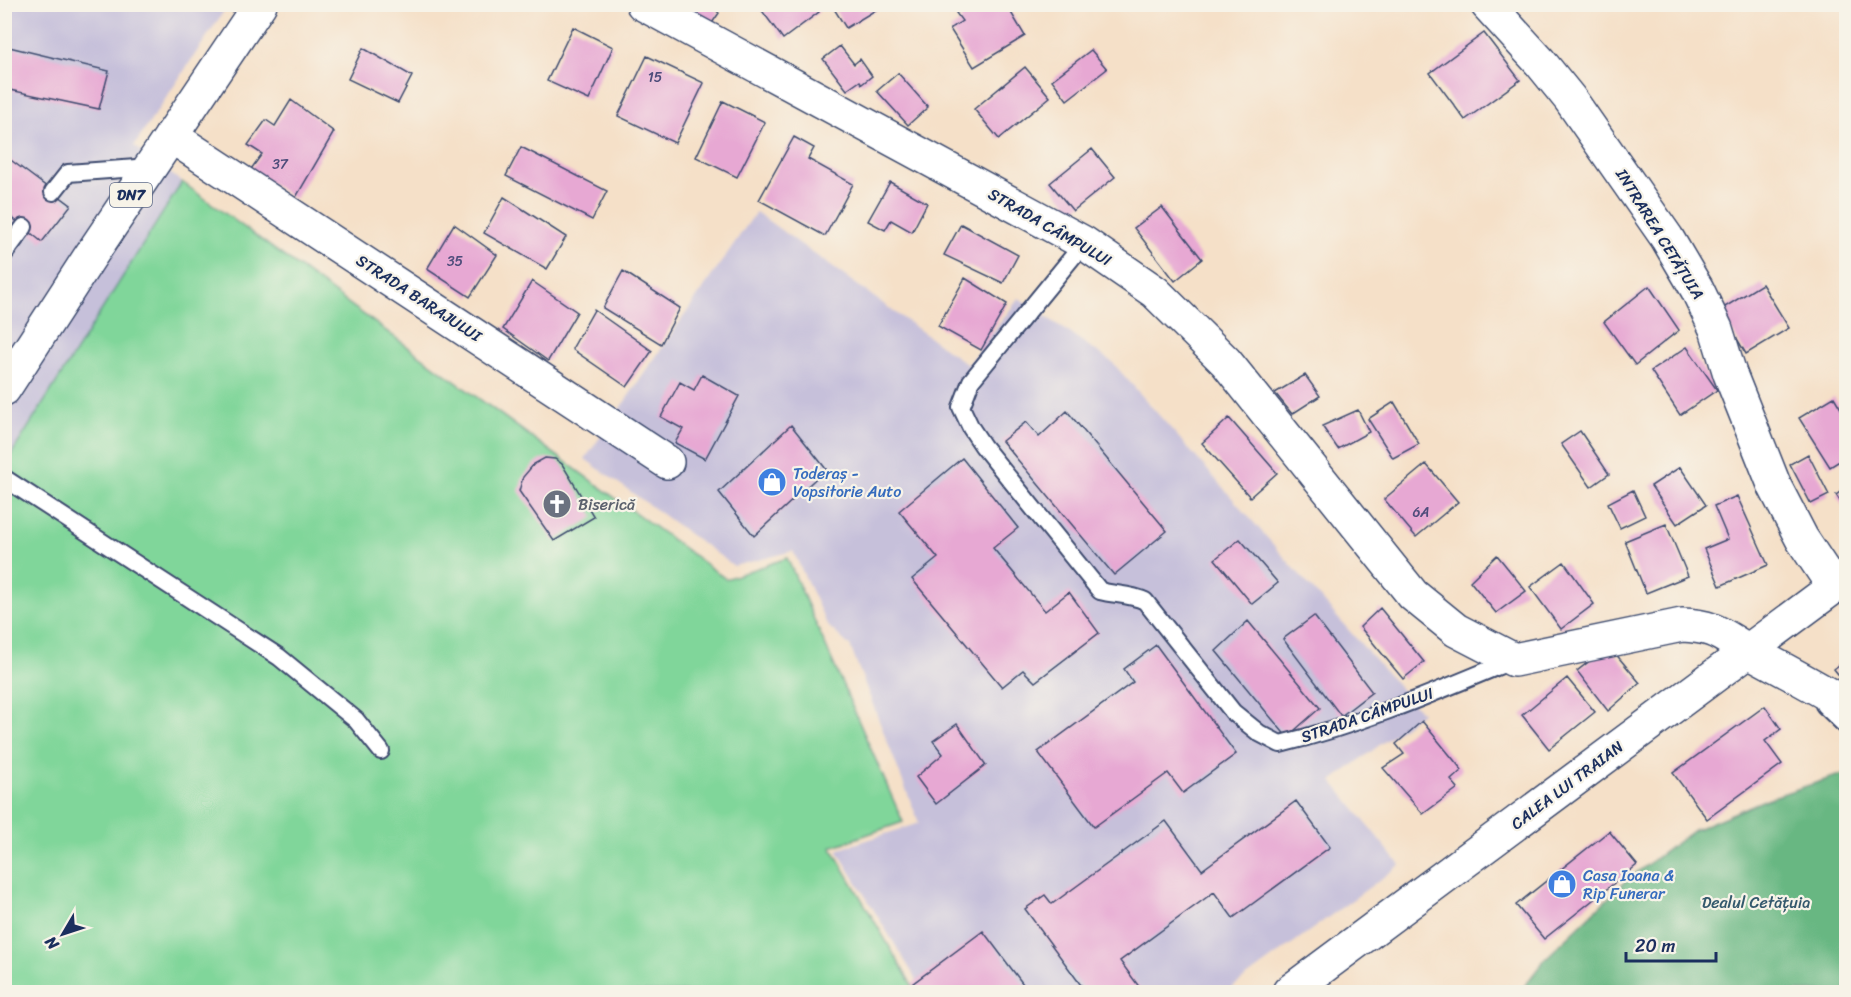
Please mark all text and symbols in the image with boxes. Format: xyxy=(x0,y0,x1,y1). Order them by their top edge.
house number: 15 xyxy=(648,65,663,90)
house number: 37 xyxy=(272,152,289,177)
street label: INTRAREA CETĂȚUIA xyxy=(1607,162,1712,305)
street label: STRADA CÂMPULUI xyxy=(983,180,1117,274)
road number: DN7 xyxy=(110,183,152,207)
street label: STRADA BARAJULUI xyxy=(350,246,489,351)
house number: 35 xyxy=(447,249,464,274)
place label: Toderaș - Vopsitorie Auto xyxy=(793,459,901,506)
shop icon: Toderaș - Vopsitorie Auto xyxy=(756,466,788,498)
church icon: Biserică xyxy=(541,488,573,520)
place label: Biserică xyxy=(578,490,636,519)
house number: 6A xyxy=(1412,500,1430,525)
street label: STRADA CÂMPULUI xyxy=(1297,679,1437,751)
street label: CALEA LUI TRAIAN xyxy=(1504,733,1630,837)
place label: Casa Ioana & Rip Funerar xyxy=(1583,861,1674,908)
shop icon: Casa Ioana & Rip Funerar xyxy=(1546,868,1578,900)
park label: Dealul Cetățuia xyxy=(1702,888,1810,917)
north arrow xyxy=(33,904,93,964)
scale bar xyxy=(1626,925,1716,963)
text: N xyxy=(36,929,67,957)
text: 20 m xyxy=(1635,930,1675,962)

